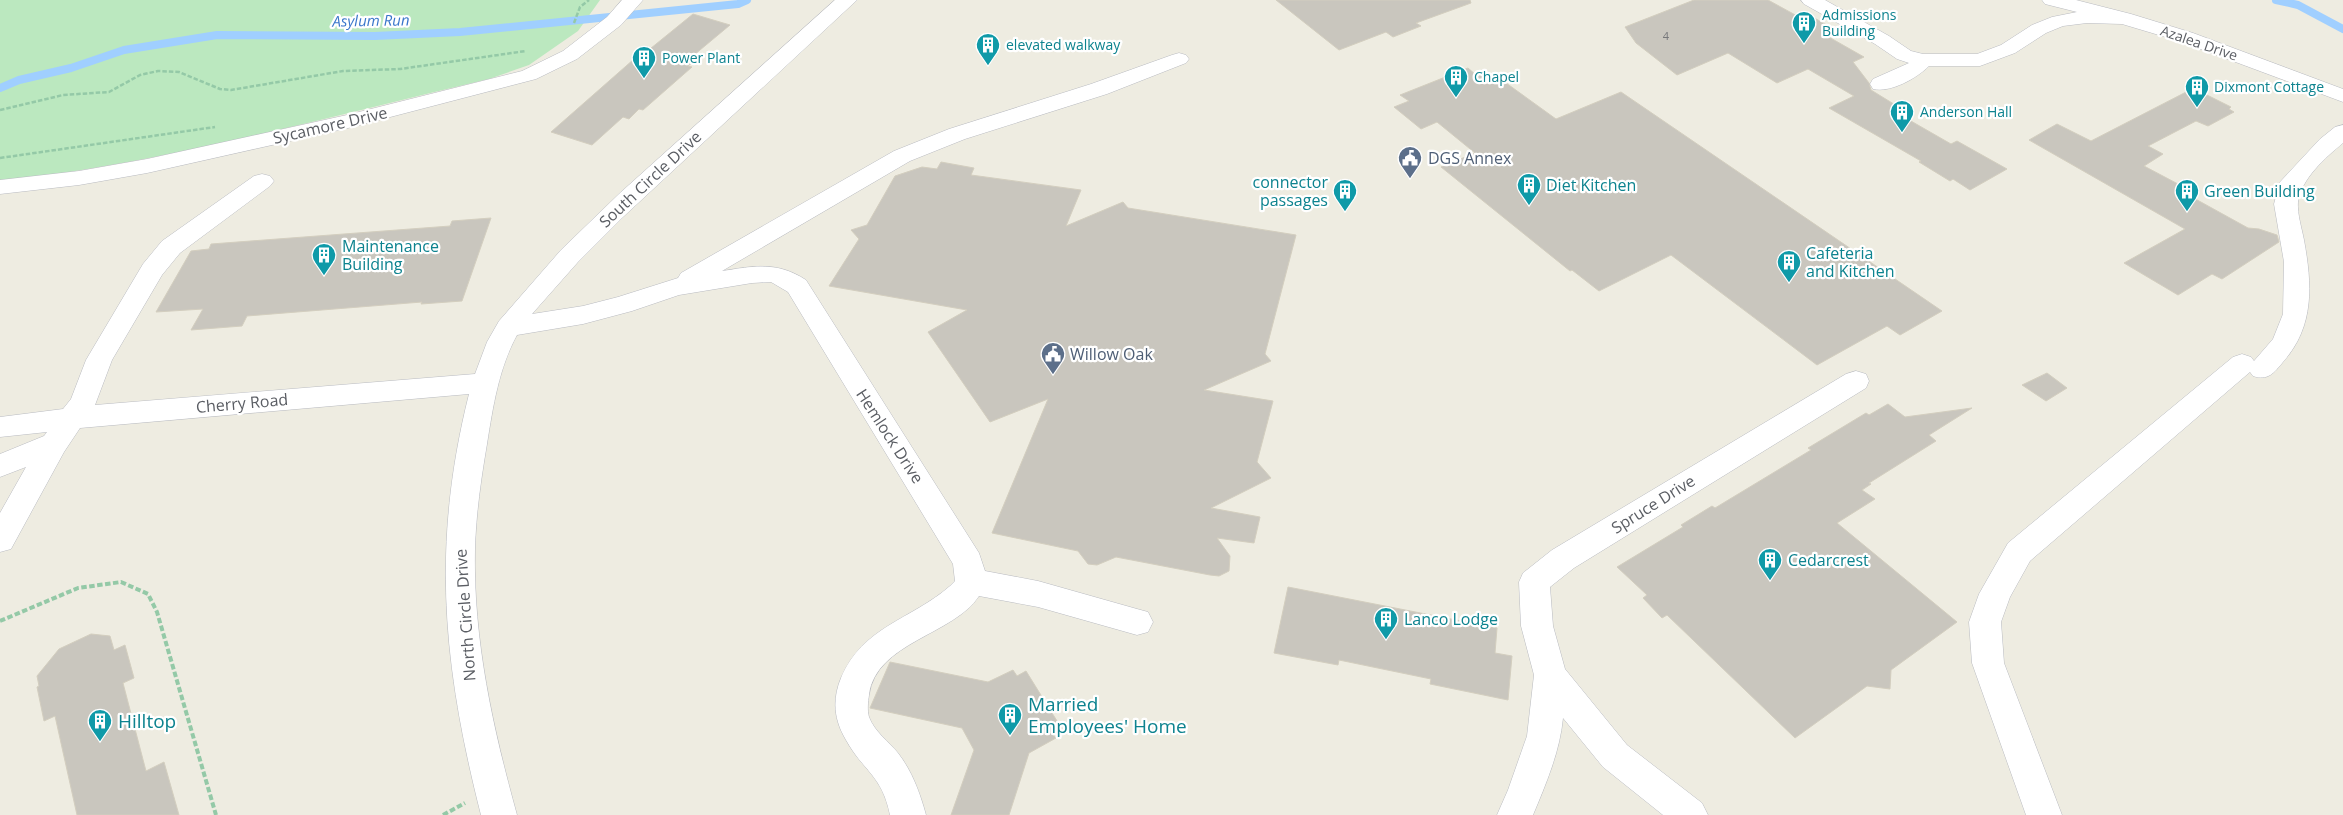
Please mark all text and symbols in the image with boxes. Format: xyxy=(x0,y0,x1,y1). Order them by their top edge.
place label: Admissions Building xyxy=(1822,5,1897,40)
water label: Asylum Run xyxy=(331,9,410,31)
building icon: Admissions Building xyxy=(1791,10,1817,44)
street label: Azalea Drive xyxy=(2158,20,2240,65)
house number: 4 xyxy=(1663,28,1670,43)
building icon: elevated walkway xyxy=(975,32,1001,66)
place label: elevated walkway xyxy=(1006,35,1121,54)
building icon: Power Plant xyxy=(631,45,657,79)
place label: Power Plant xyxy=(662,48,740,67)
building icon: Chapel xyxy=(1443,64,1469,98)
place label: Chapel xyxy=(1474,67,1519,86)
building icon: Dixmont Cottage xyxy=(2184,74,2210,108)
place label: Dixmont Cottage xyxy=(2214,77,2324,96)
building icon: Anderson Hall xyxy=(1889,99,1915,133)
street label: Sycamore Drive xyxy=(271,101,389,149)
place label: Anderson Hall xyxy=(1920,102,2012,121)
street label: South Circle Drive xyxy=(594,126,706,232)
public building icon: DGS Annex xyxy=(1397,145,1423,179)
place label: DGS Annex xyxy=(1428,147,1512,169)
place label: connector passages xyxy=(1253,171,1328,211)
building icon: Diet Kitchen xyxy=(1516,172,1542,206)
place label: Diet Kitchen xyxy=(1546,174,1636,196)
building icon: connector passages xyxy=(1332,178,1358,212)
building icon: Green Building xyxy=(2174,178,2200,212)
place label: Green Building xyxy=(2204,180,2315,202)
place label: Maintenance Building xyxy=(342,235,439,275)
building icon: Maintenance Building xyxy=(311,242,337,276)
place label: Cafeteria and Kitchen xyxy=(1806,242,1894,282)
building icon: Cafeteria and Kitchen xyxy=(1776,249,1802,283)
public building icon: Willow Oak xyxy=(1040,341,1066,375)
place label: Willow Oak xyxy=(1070,343,1153,365)
street label: Hemlock Drive xyxy=(851,384,929,488)
street label: Cherry Road xyxy=(195,388,289,418)
street label: Spruce Drive xyxy=(1607,470,1699,538)
building icon: Cedarcrest xyxy=(1757,547,1783,581)
street label: North Circle Drive xyxy=(449,548,481,682)
place label: Cedarcrest xyxy=(1788,549,1869,571)
building icon: Lanco Lodge xyxy=(1373,606,1399,640)
place label: Lanco Lodge xyxy=(1404,608,1498,630)
place label: Married Employees' Home xyxy=(1028,691,1187,739)
building icon: Married Employees' Home xyxy=(997,702,1023,736)
building icon: Hilltop xyxy=(87,708,113,742)
place label: Hilltop xyxy=(118,708,176,734)

